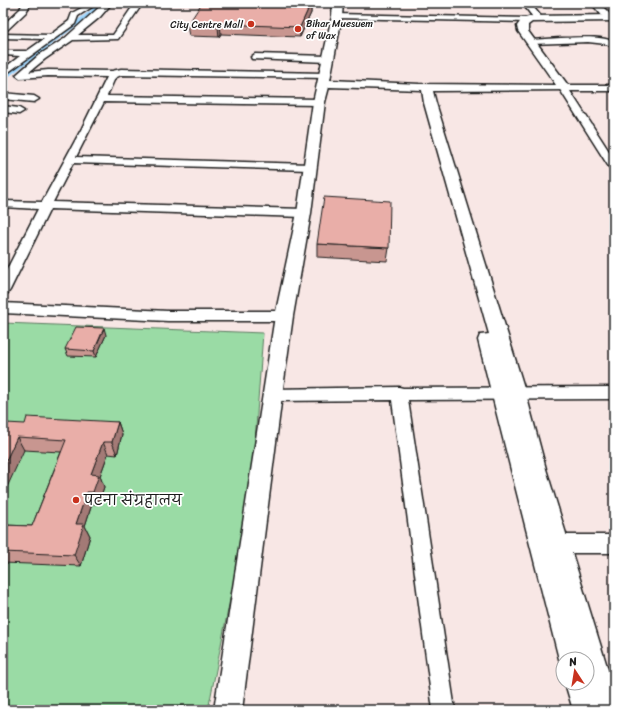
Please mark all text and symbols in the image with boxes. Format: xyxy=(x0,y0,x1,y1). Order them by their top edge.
place label: Bihar Muesuem of Wax xyxy=(306,15,373,45)
place label: City Centre Mall xyxy=(170,16,244,34)
marker: City Centre Mall xyxy=(246,19,256,29)
marker: Bihar Muesuem of Wax xyxy=(293,24,303,34)
place label: पटना संग्रहालय xyxy=(83,488,183,513)
marker: पटना संग्रहालय xyxy=(71,495,81,505)
north arrow xyxy=(555,651,595,691)
text: N xyxy=(566,652,579,672)

